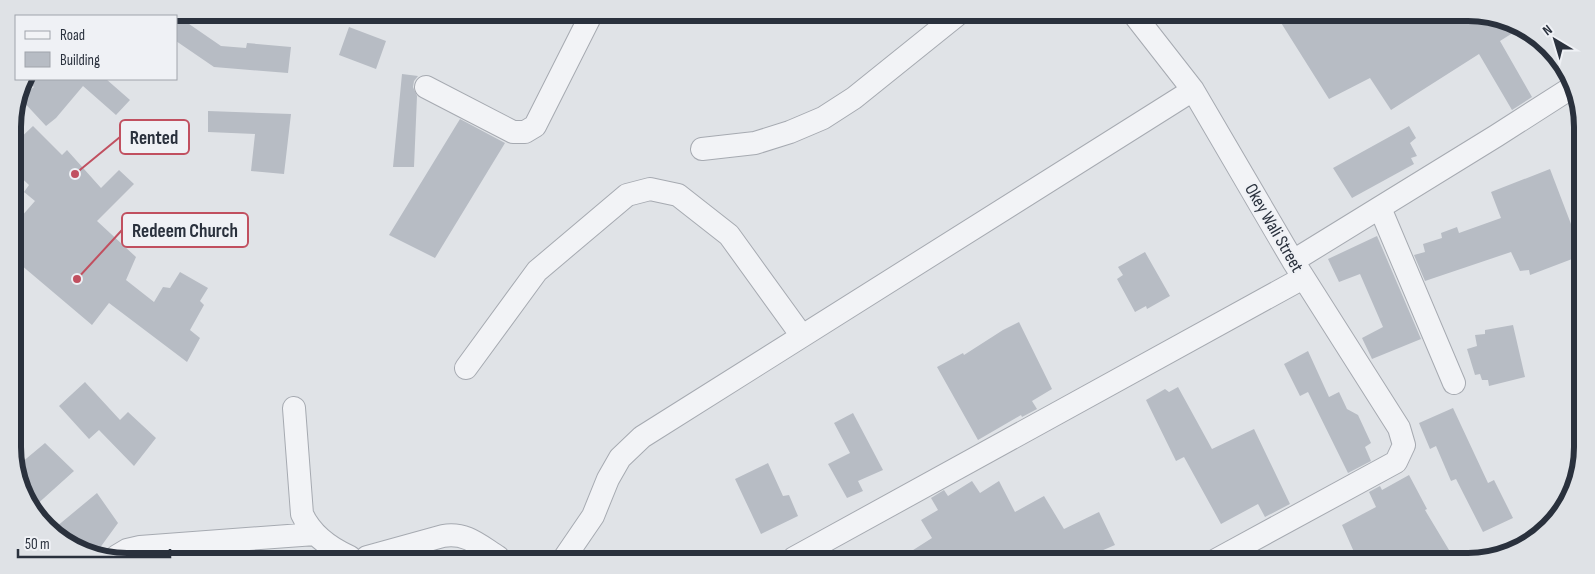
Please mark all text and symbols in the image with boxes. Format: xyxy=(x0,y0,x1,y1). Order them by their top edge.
legend xyxy=(15,15,178,80)
north arrow xyxy=(1530,15,1580,65)
text: N xyxy=(1539,21,1555,39)
text: Road xyxy=(60,26,85,45)
text: Building xyxy=(60,51,100,70)
callout: Rented xyxy=(120,120,189,154)
text: Rented xyxy=(130,127,178,150)
street label: Okey Wali Street xyxy=(1240,180,1308,276)
callout: Redeem Church xyxy=(122,213,248,247)
text: Redeem Church xyxy=(132,220,238,243)
scale bar xyxy=(18,526,170,558)
text: 50 m xyxy=(25,535,50,554)

